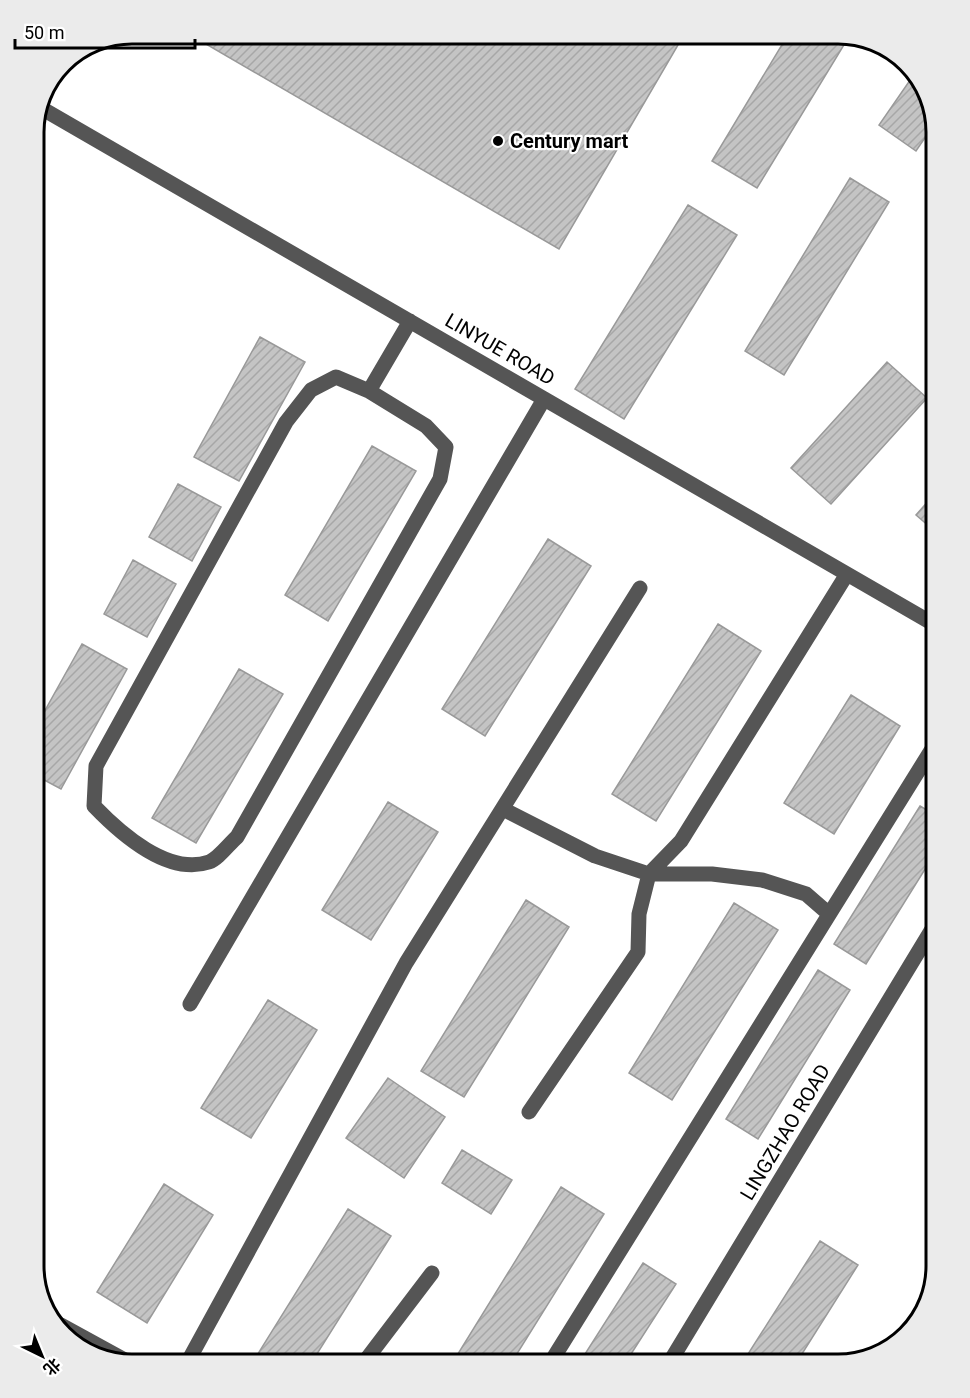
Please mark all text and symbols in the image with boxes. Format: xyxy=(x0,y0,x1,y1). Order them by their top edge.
scale bar xyxy=(15,12,195,50)
text: 50 m xyxy=(24,22,64,43)
place label: Century mart xyxy=(510,129,628,153)
marker: Century mart xyxy=(491,134,505,148)
street label: LINYUE ROAD xyxy=(441,308,559,390)
street label: LINGZHAO ROAD xyxy=(735,1060,835,1204)
north arrow xyxy=(12,1326,72,1386)
text: 北 xyxy=(40,1354,64,1379)

